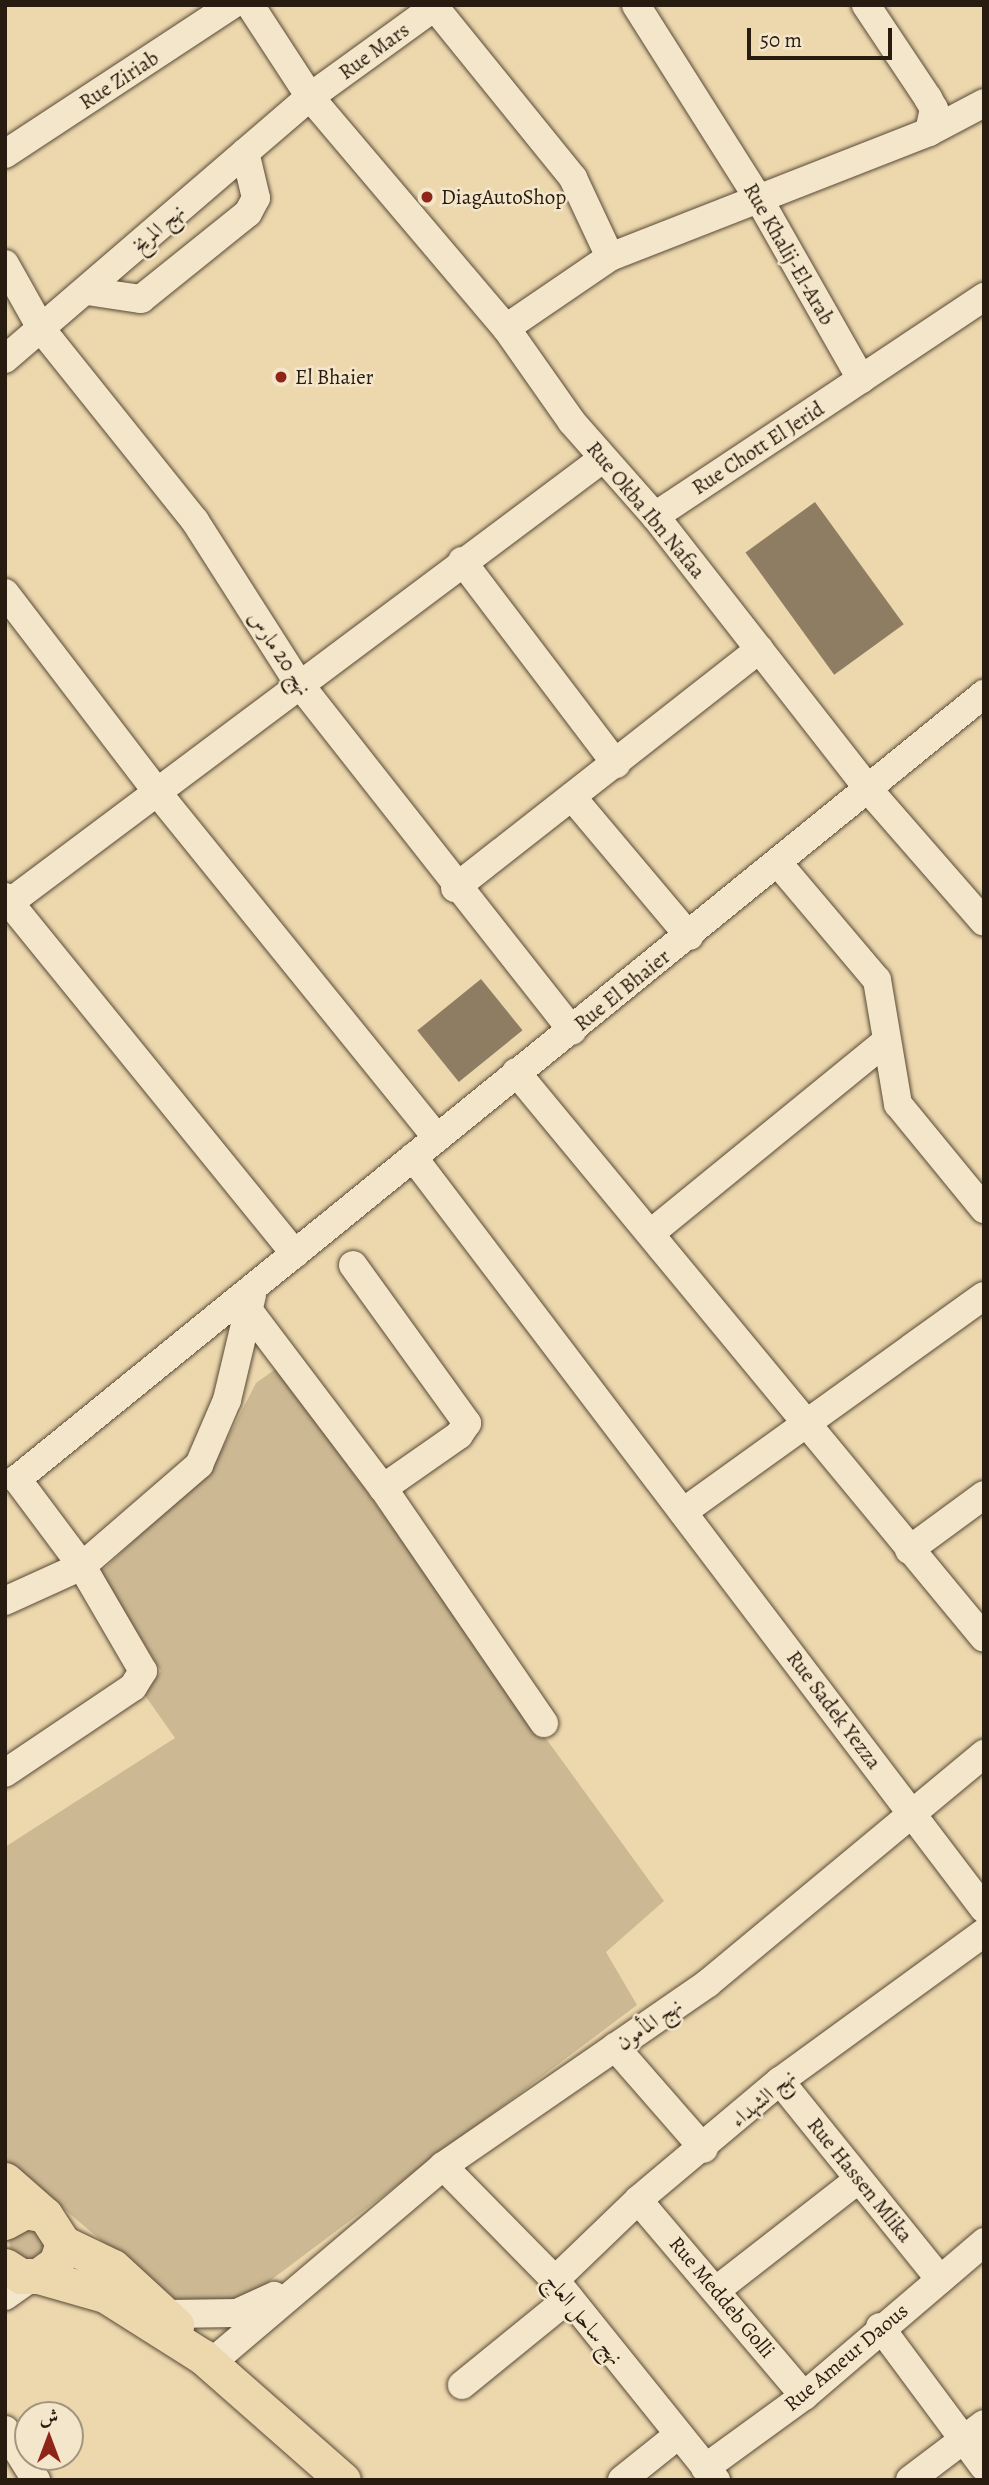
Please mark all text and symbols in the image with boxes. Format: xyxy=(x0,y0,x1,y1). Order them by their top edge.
scale bar xyxy=(751,14,896,58)
street label: Rue Mars xyxy=(334,17,414,85)
text: 50 m xyxy=(760,26,802,54)
street label: Rue Ziriab xyxy=(75,45,163,115)
street label: Rue Khalij-El-Arab xyxy=(738,179,840,329)
place label: DiagAutoShop xyxy=(441,184,566,210)
marker: DiagAutoShop xyxy=(419,189,435,205)
street label: نهج المريخ xyxy=(127,198,189,258)
place label: El Bhaier xyxy=(295,364,374,390)
marker: El Bhaier xyxy=(273,369,289,385)
street label: Rue Chott El Jerid xyxy=(687,396,829,500)
street label: Rue Okba Ibn Nafaa xyxy=(581,436,711,584)
street label: نهج 20 مارس xyxy=(243,606,317,700)
street label: Rue El Bhaier xyxy=(569,944,675,1036)
street label: Rue Sadek Yezza xyxy=(781,1646,887,1774)
street label: نهج المأمون xyxy=(611,1992,687,2056)
street label: نهج الشهداء xyxy=(725,2064,801,2132)
street label: Rue Hassen Mlika xyxy=(802,2113,918,2247)
street label: Rue Meddeb Golli xyxy=(664,2231,780,2363)
street label: نهج ساحل العاج xyxy=(539,2268,629,2370)
street label: Rue Ameur Daous xyxy=(779,2298,913,2416)
north arrow xyxy=(14,2401,84,2471)
text: ش xyxy=(40,2404,58,2430)

